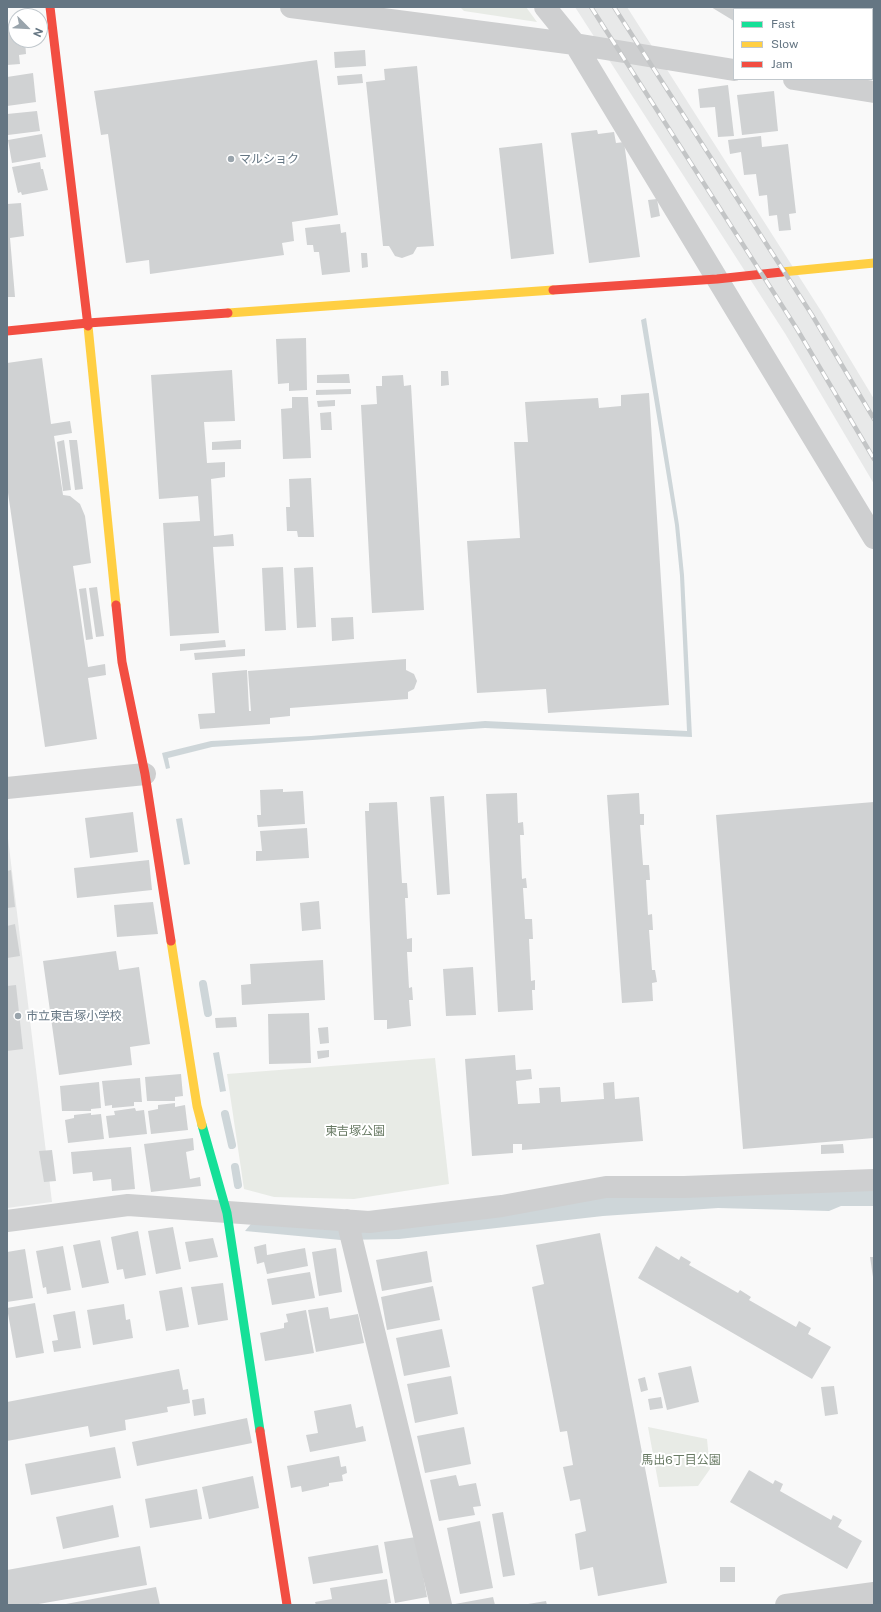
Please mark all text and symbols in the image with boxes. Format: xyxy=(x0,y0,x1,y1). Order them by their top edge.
north arrow xyxy=(8,8,48,48)
legend xyxy=(733,8,873,80)
text: Fast xyxy=(771,17,795,31)
text: N xyxy=(31,26,45,39)
text: Slow xyxy=(771,37,798,51)
text: Jam xyxy=(771,57,793,71)
place label: マルショク xyxy=(239,152,299,166)
marker: マルショク xyxy=(226,154,236,164)
place label: 市立東吉塚小学校 xyxy=(26,1009,122,1023)
marker: 市立東吉塚小学校 xyxy=(13,1011,23,1021)
park label: 東吉塚公園 xyxy=(325,1124,385,1138)
park label: 馬出6丁目公園 xyxy=(641,1453,721,1467)

